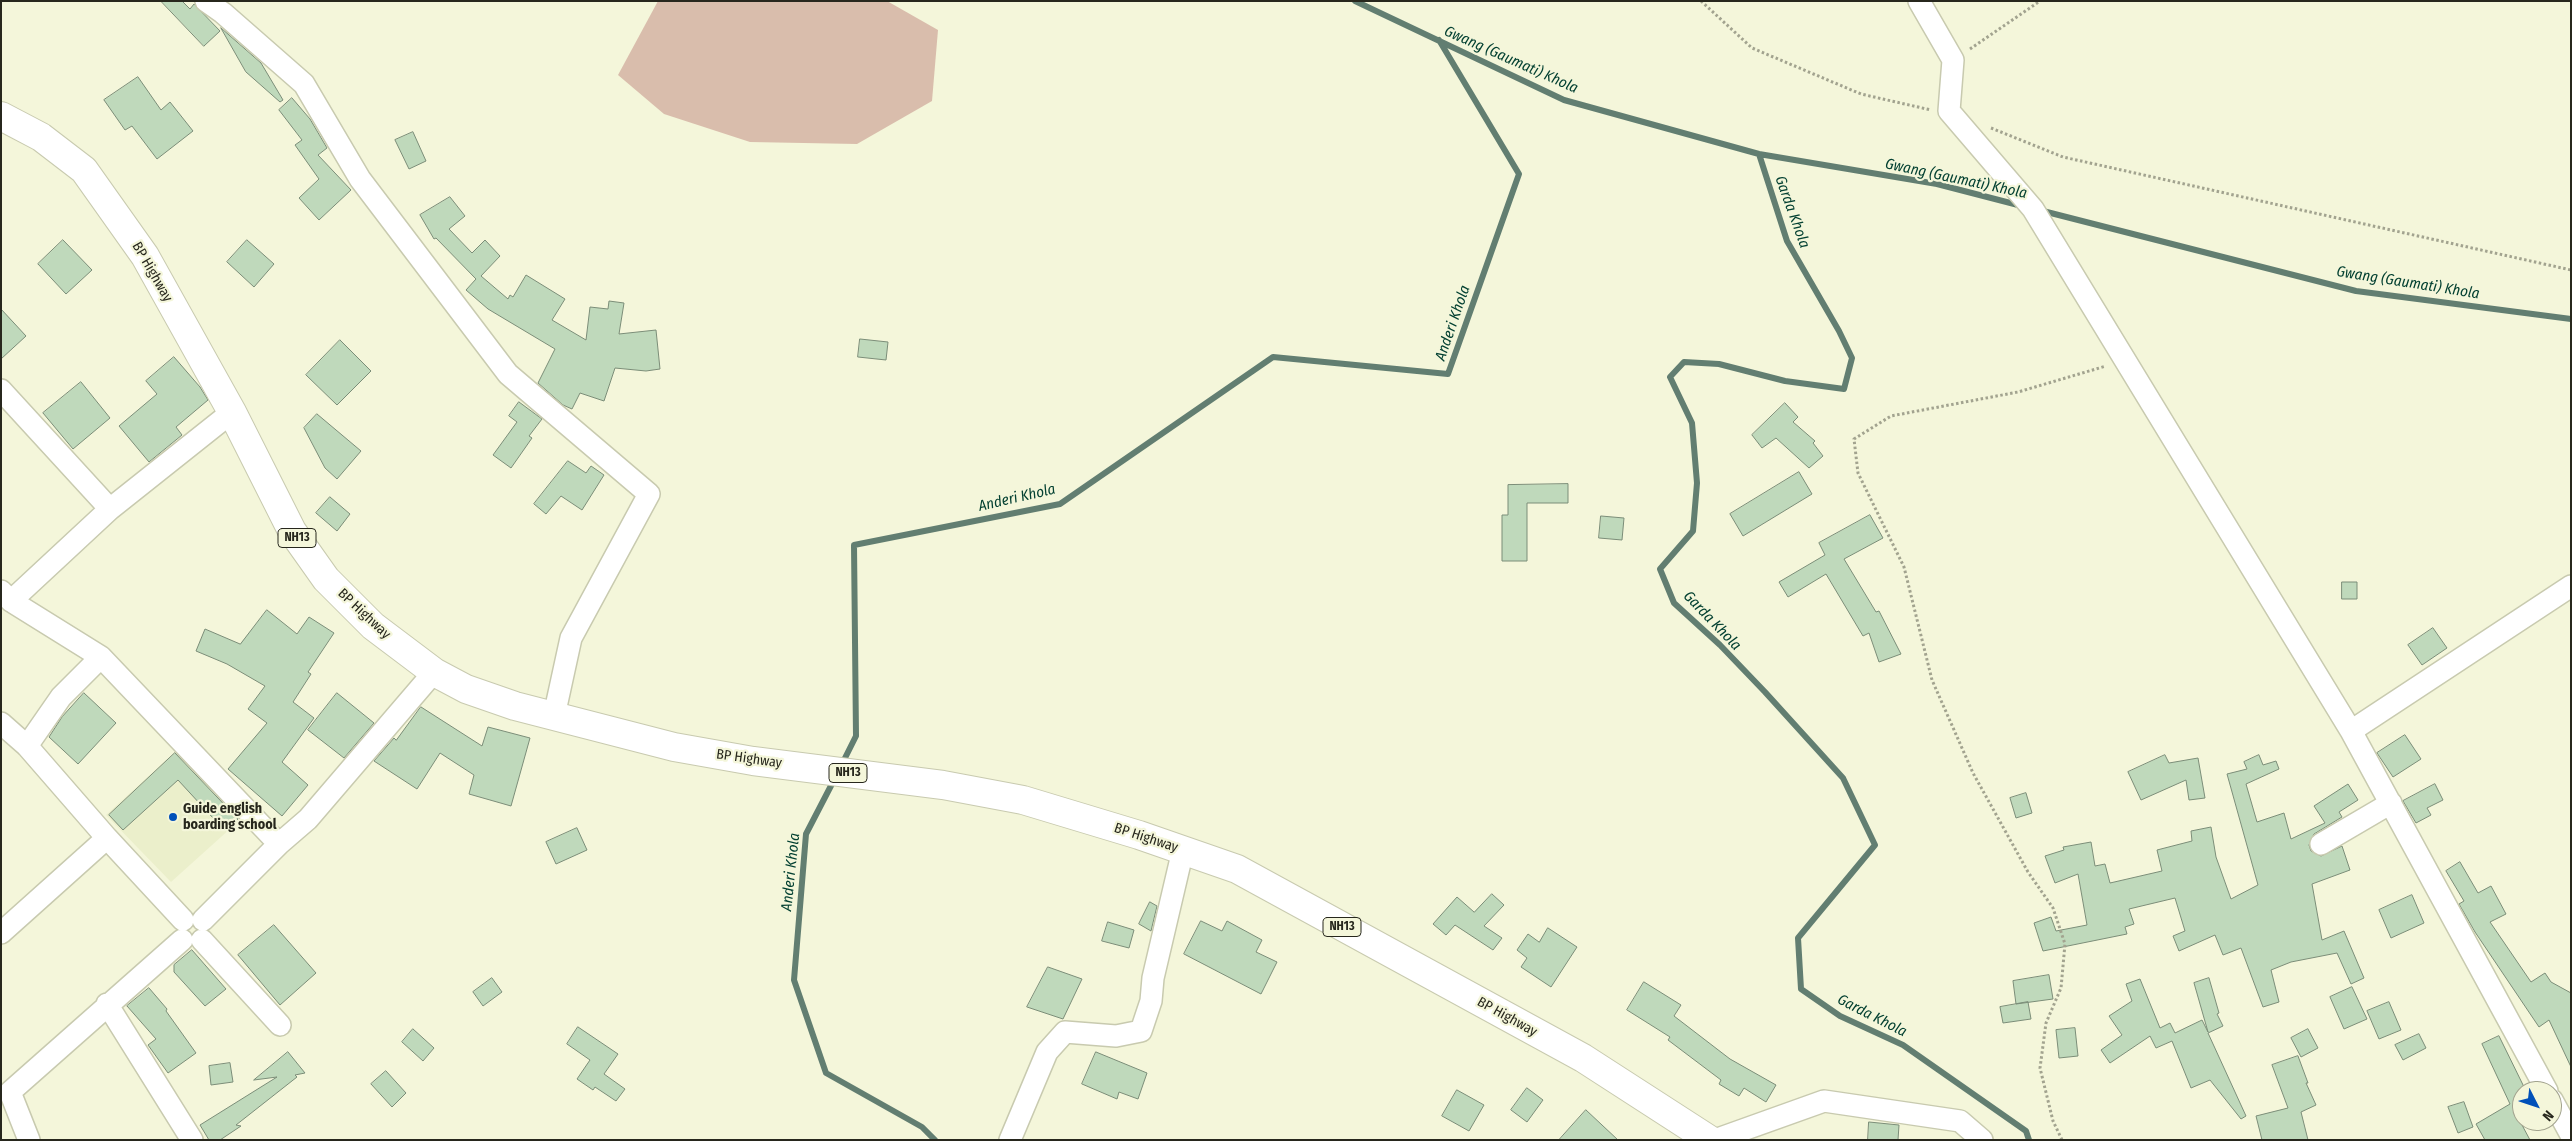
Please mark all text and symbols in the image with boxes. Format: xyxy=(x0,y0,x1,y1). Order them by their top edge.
water label: Gwang (Gaumati) Khola xyxy=(1441,22,1581,98)
water label: Gwang (Gaumati) Khola xyxy=(1883,155,2029,203)
water label: Garda Khola xyxy=(1771,173,1813,251)
street label: BP Highway xyxy=(128,239,176,305)
water label: Gwang (Gaumati) Khola xyxy=(2335,263,2481,303)
water label: Anderi Khola xyxy=(1432,283,1474,363)
water label: Anderi Khola xyxy=(977,480,1057,516)
road number: NH13 xyxy=(278,528,316,548)
street label: BP Highway xyxy=(334,585,394,643)
water label: Garda Khola xyxy=(1679,588,1745,654)
street label: BP Highway xyxy=(715,746,783,772)
road number: NH13 xyxy=(829,764,867,782)
place label: Guide english boarding school xyxy=(183,801,276,834)
marker: Guide english boarding school xyxy=(167,811,179,823)
street label: BP Highway xyxy=(1112,820,1180,856)
water label: Anderi Khola xyxy=(778,832,804,912)
road number: NH13 xyxy=(1323,918,1361,936)
water label: Garda Khola xyxy=(1834,991,1910,1041)
street label: BP Highway xyxy=(1474,994,1540,1040)
north arrow xyxy=(2512,1081,2562,1131)
text: N xyxy=(2539,1107,2557,1124)

